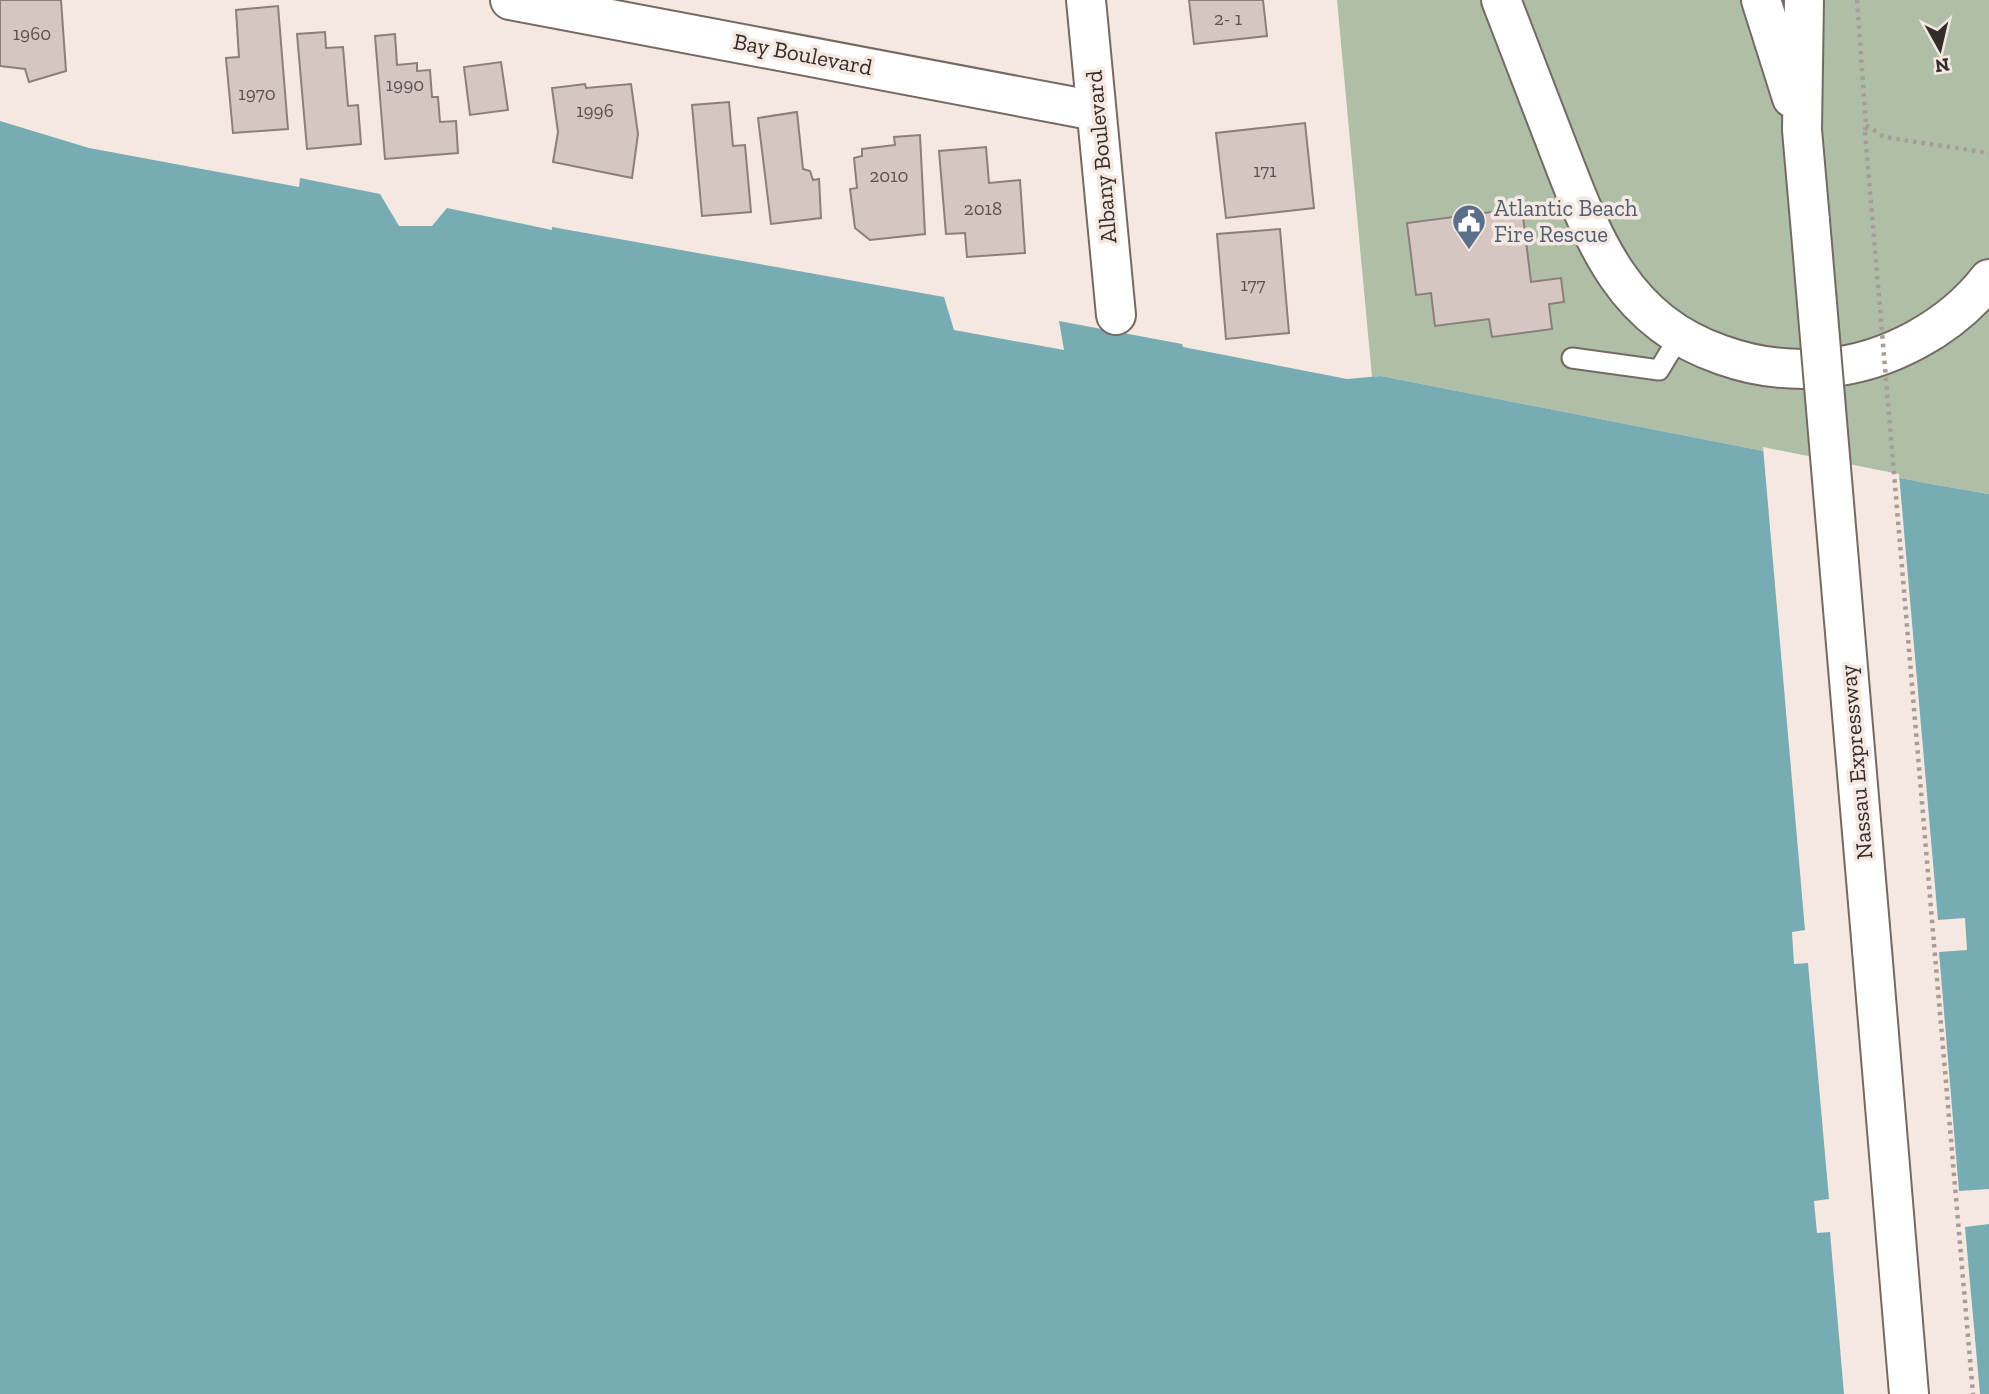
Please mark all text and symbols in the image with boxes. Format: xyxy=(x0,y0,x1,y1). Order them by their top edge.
house number: 2- 1 xyxy=(1214,7,1242,30)
north arrow xyxy=(1905,14,1975,84)
house number: 1960 xyxy=(13,22,51,45)
street label: Bay Boulevard xyxy=(731,27,875,81)
text: N xyxy=(1934,53,1951,78)
street label: Albany Boulevard xyxy=(1079,69,1123,245)
house number: 1990 xyxy=(386,73,424,96)
house number: 1970 xyxy=(238,82,276,105)
house number: 1996 xyxy=(576,99,614,122)
house number: 171 xyxy=(1253,159,1277,182)
house number: 2010 xyxy=(870,164,909,187)
place label: Atlantic Beach Fire Rescue xyxy=(1494,194,1638,248)
house number: 2018 xyxy=(964,197,1002,220)
public building icon: Atlantic Beach Fire Rescue xyxy=(1450,202,1488,251)
house number: 177 xyxy=(1241,273,1265,296)
street label: Nassau Expressway xyxy=(1834,663,1878,861)

